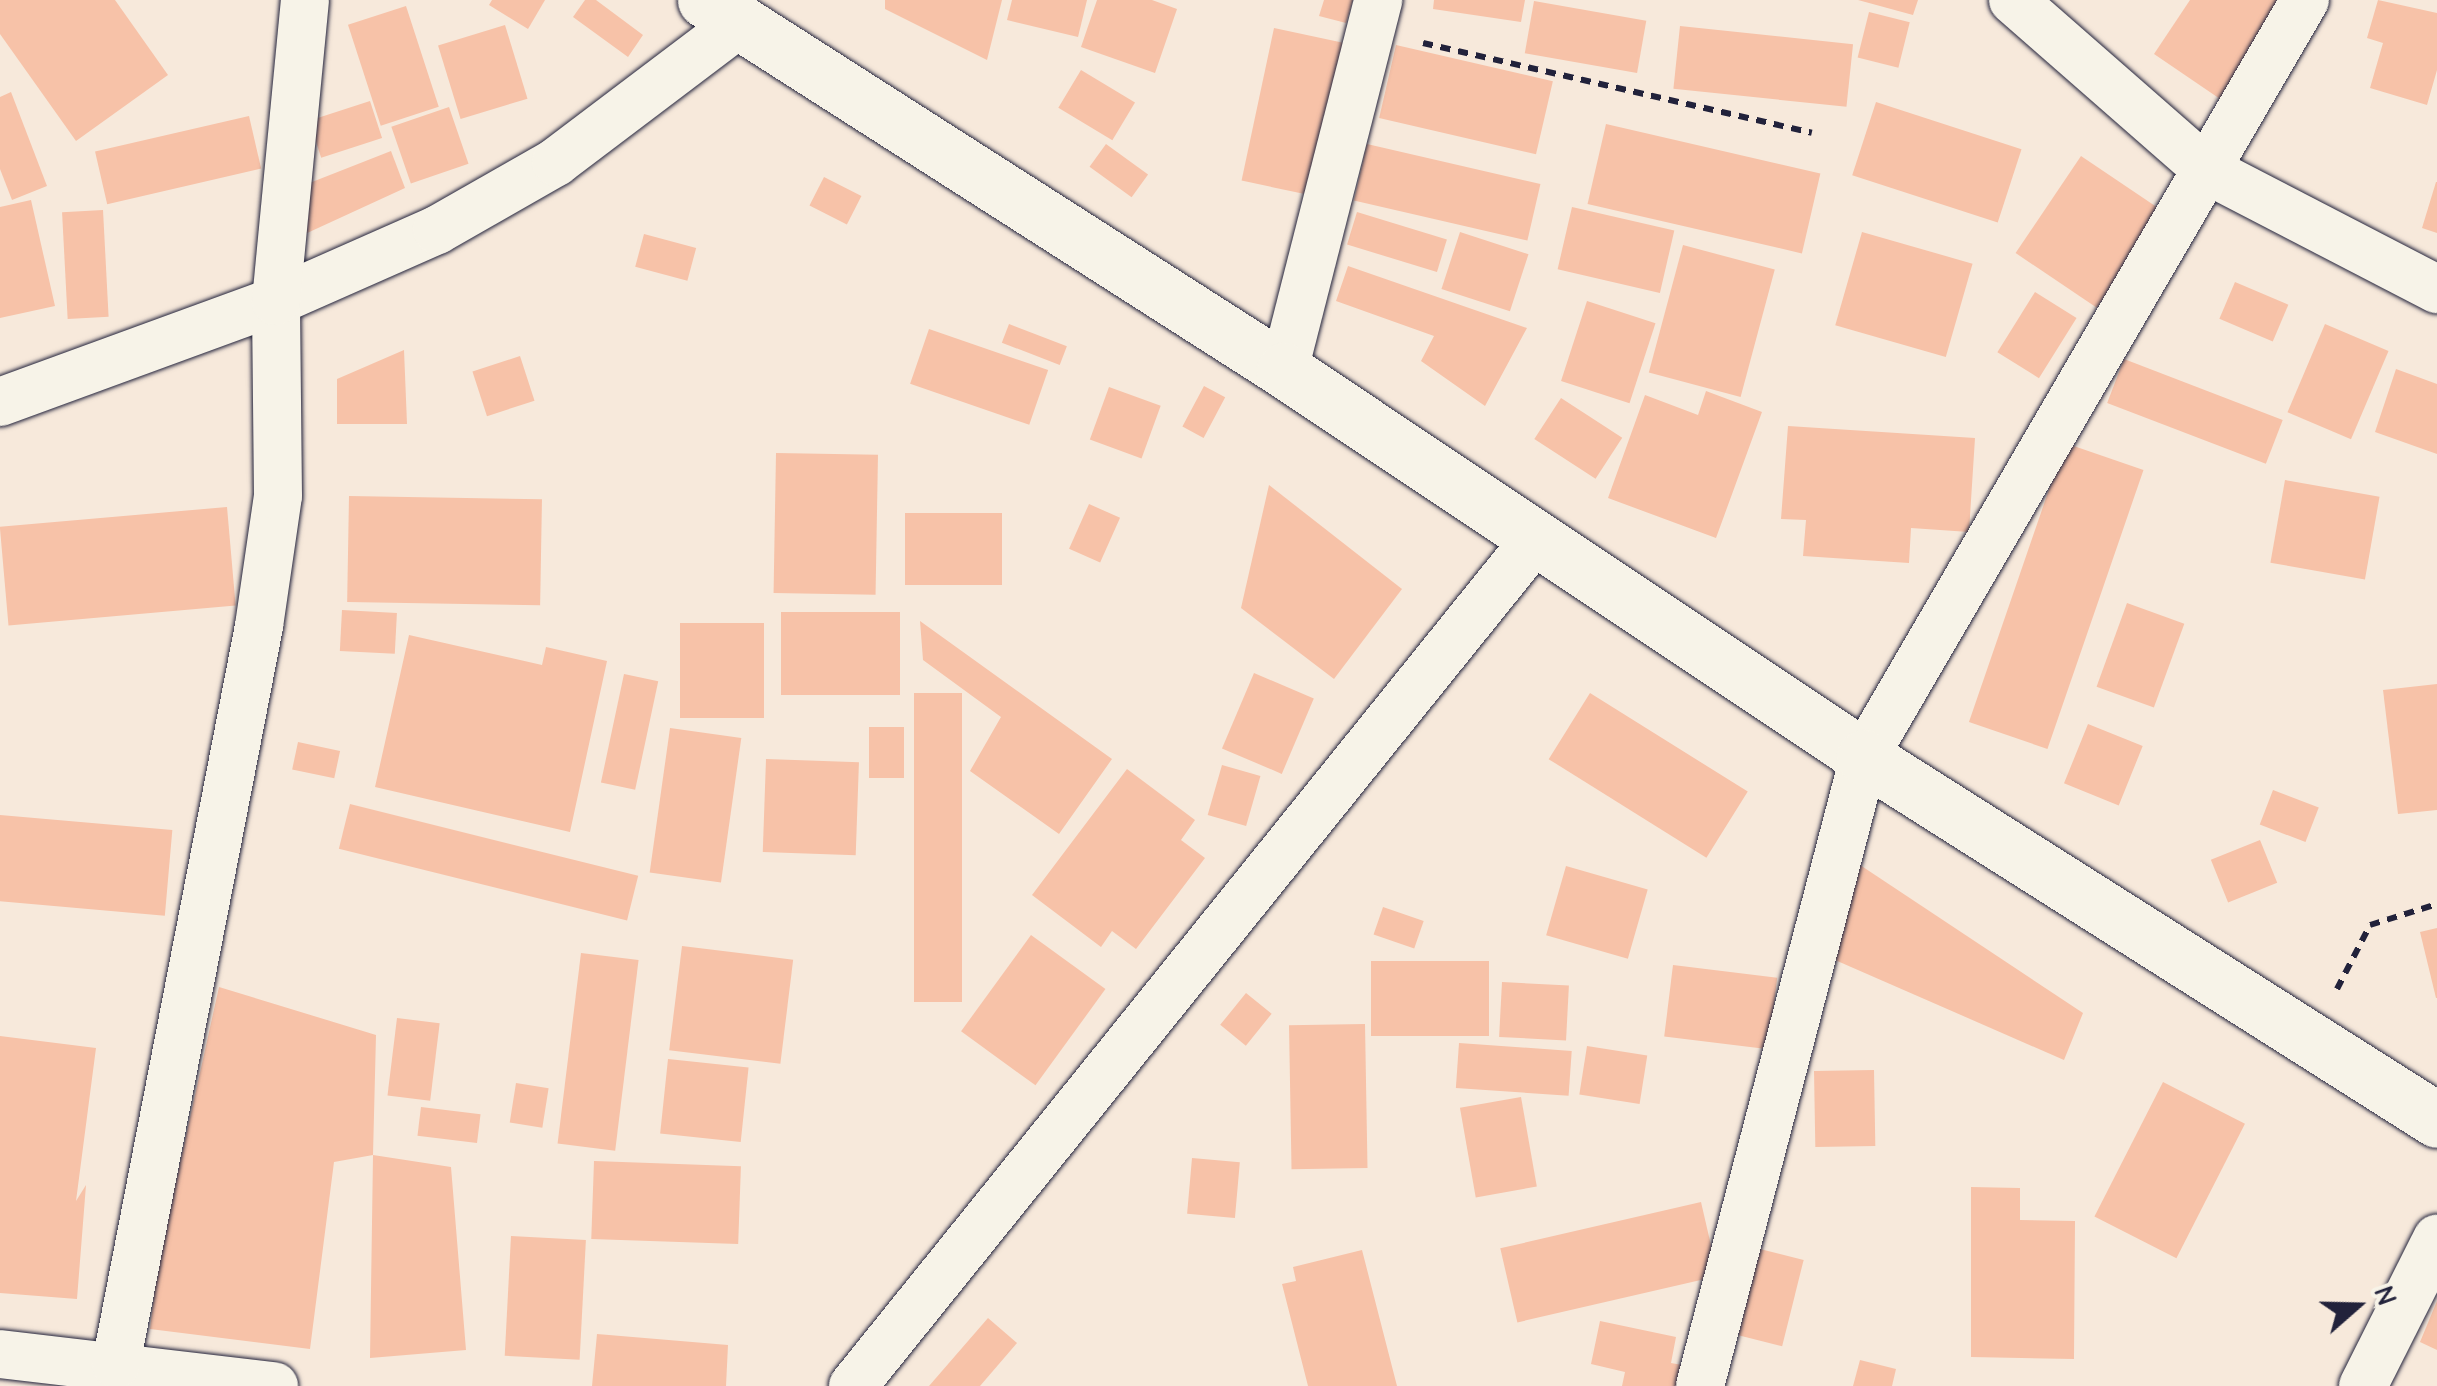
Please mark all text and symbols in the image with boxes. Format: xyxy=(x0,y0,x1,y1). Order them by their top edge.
north arrow xyxy=(2307,1256,2407,1356)
text: N xyxy=(2367,1282,2403,1310)

